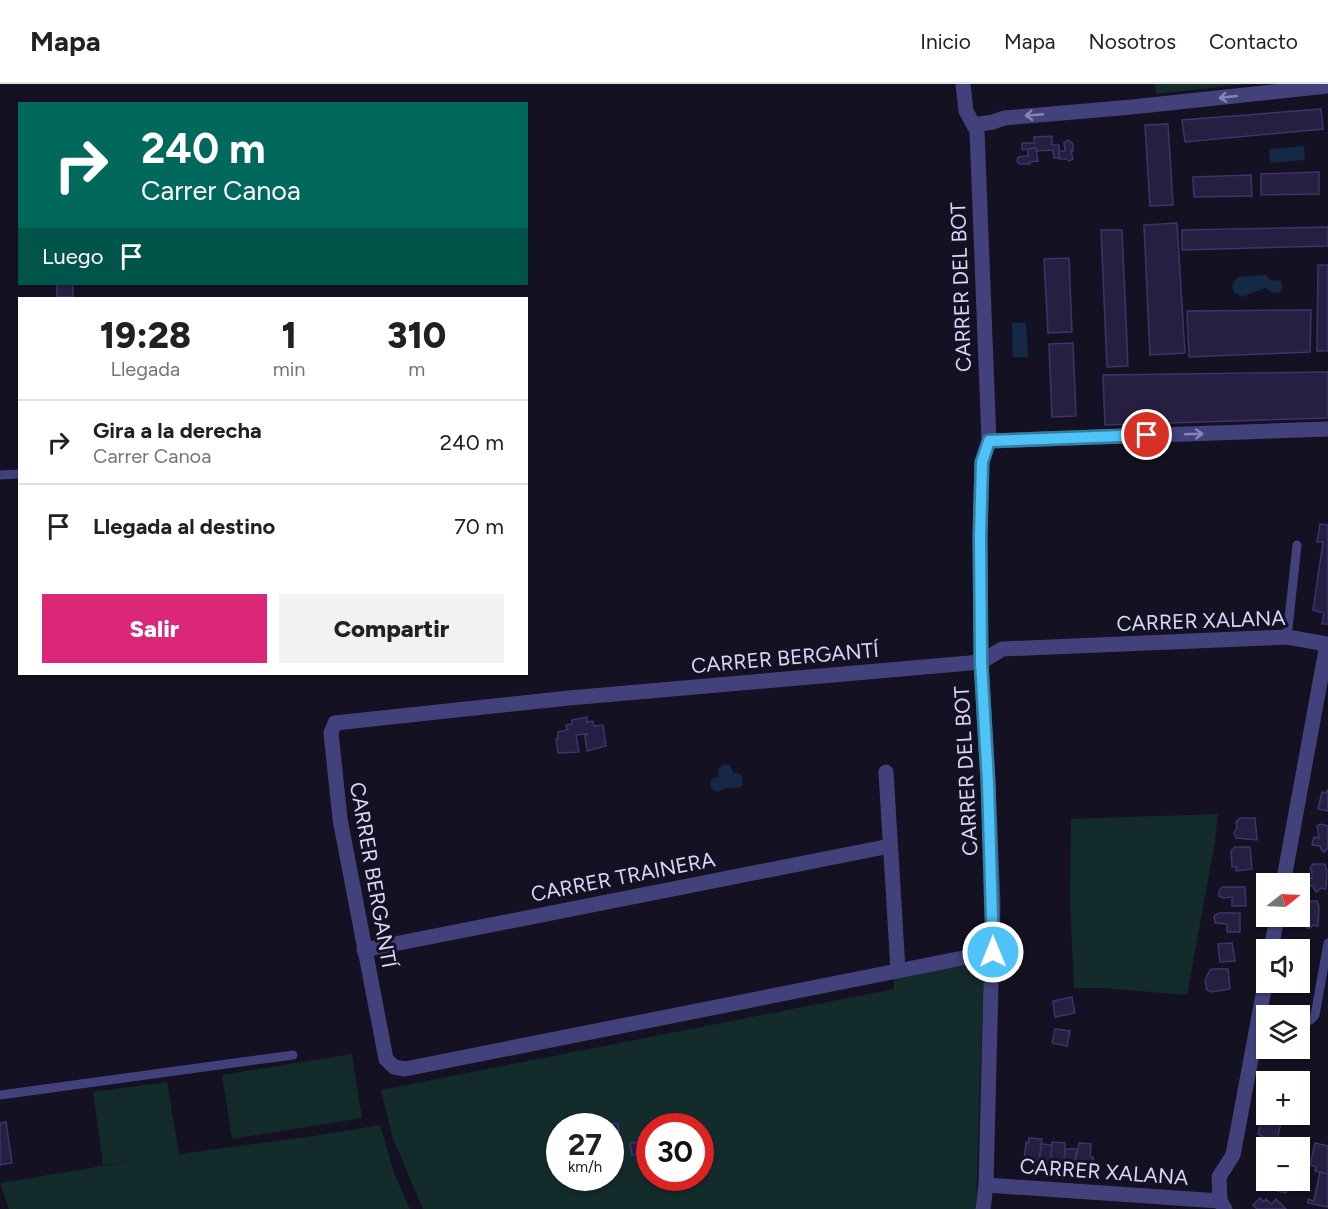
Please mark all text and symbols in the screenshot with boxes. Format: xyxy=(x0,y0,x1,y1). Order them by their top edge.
text: Mapa xyxy=(30,24,101,58)
text: Inicio xyxy=(920,29,971,54)
text: Mapa xyxy=(1004,29,1056,54)
text: Nosotros xyxy=(1089,29,1176,54)
text: Contacto xyxy=(1209,29,1298,54)
one-way arrow xyxy=(1219,92,1239,103)
one-way arrow xyxy=(1025,110,1044,121)
text: 240 m xyxy=(141,123,266,174)
icon: right xyxy=(42,126,120,204)
text: Carrer Canoa xyxy=(141,174,301,207)
street label: CARRER DEL BOT xyxy=(945,201,976,372)
icon: arrive xyxy=(115,240,148,273)
text: Luego xyxy=(42,243,103,270)
text: 19:28 xyxy=(100,314,191,357)
text: 1 xyxy=(281,314,297,357)
text: 310 xyxy=(387,314,446,357)
text: Llegada xyxy=(111,357,180,381)
text: min xyxy=(273,357,306,381)
text: m xyxy=(408,357,425,381)
pin xyxy=(1121,409,1172,460)
text: Gira a la derecha xyxy=(93,417,262,444)
icon: arrive xyxy=(1130,418,1163,451)
icon: right xyxy=(42,426,75,459)
one-way arrow xyxy=(1184,428,1204,439)
text: 240 m xyxy=(440,429,504,456)
text: Carrer Canoa xyxy=(93,444,211,468)
icon: arrive xyxy=(42,510,75,543)
text: Llegada al destino xyxy=(93,513,275,540)
text: 70 m xyxy=(454,513,504,540)
button: Salir xyxy=(42,594,267,663)
button: Compartir xyxy=(279,594,504,663)
street label: CARRER XALANA xyxy=(1116,605,1286,636)
street label: CARRER BERGANTÍ xyxy=(690,637,881,678)
street label: CARRER DEL BOT xyxy=(949,685,982,857)
street label: CARRER BERGANTÍ xyxy=(345,780,402,971)
street label: CARRER TRAINERA xyxy=(529,846,717,907)
north arrow xyxy=(1256,873,1310,927)
map controls xyxy=(1256,873,1310,1191)
position arrow xyxy=(961,920,1025,984)
button: sound xyxy=(1256,939,1310,993)
button: layers xyxy=(1256,1005,1310,1059)
button: + xyxy=(1256,1071,1310,1125)
speed limit sign: 30 xyxy=(636,1113,714,1191)
text: 27 xyxy=(568,1126,602,1163)
button: − xyxy=(1256,1137,1310,1191)
street label: CARRER XALANA xyxy=(1019,1153,1189,1190)
text: km/h xyxy=(568,1158,602,1176)

